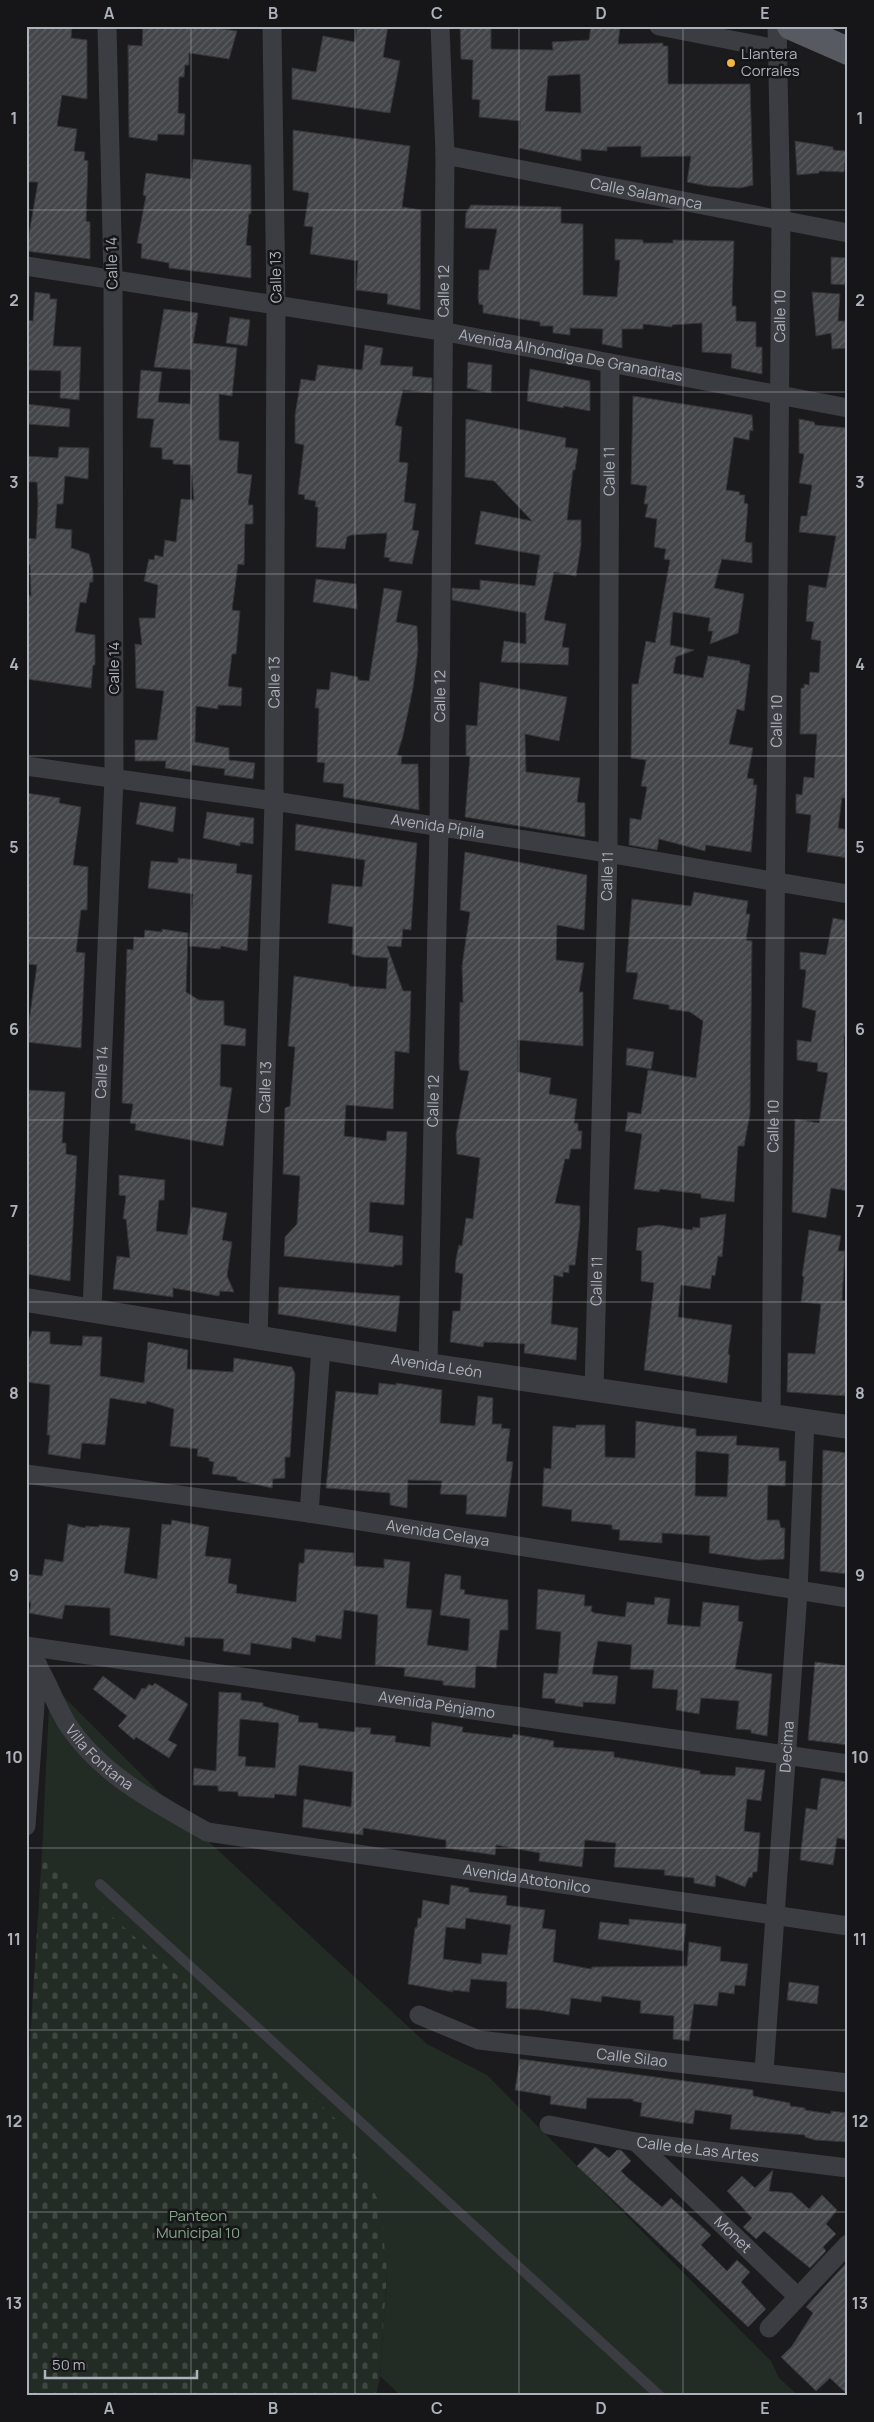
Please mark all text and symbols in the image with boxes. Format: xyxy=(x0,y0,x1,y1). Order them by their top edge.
text: A xyxy=(104,2,115,24)
text: B xyxy=(268,2,278,24)
text: C xyxy=(431,2,443,24)
text: D xyxy=(595,2,607,24)
text: E xyxy=(760,2,770,24)
place label: Llantera Corrales xyxy=(741,43,800,81)
marker: Llantera Corrales xyxy=(725,57,737,69)
text: 1 xyxy=(10,107,18,129)
text: 1 xyxy=(856,107,864,129)
street label: Calle Salamanca xyxy=(588,172,704,215)
street label: Calle 14 xyxy=(101,236,122,289)
street label: Calle 13 xyxy=(265,251,286,303)
street label: Calle 12 xyxy=(433,265,454,317)
text: 2 xyxy=(9,289,19,311)
street label: Calle 10 xyxy=(769,289,790,343)
text: 2 xyxy=(855,289,865,311)
street label: Avenida Alhóndiga De Granaditas xyxy=(457,324,685,387)
street label: Calle 11 xyxy=(598,446,620,496)
text: 3 xyxy=(9,471,19,493)
text: 3 xyxy=(855,471,865,493)
street label: Calle 14 xyxy=(103,642,124,694)
text: 4 xyxy=(9,653,19,675)
text: 4 xyxy=(855,653,865,675)
street label: Calle 13 xyxy=(263,656,285,708)
street label: Calle 12 xyxy=(429,670,450,722)
street label: Calle 10 xyxy=(766,694,787,748)
street label: Avenida Pípila xyxy=(389,808,486,844)
text: 5 xyxy=(9,836,19,858)
text: 5 xyxy=(855,836,865,858)
street label: Calle 11 xyxy=(596,851,618,901)
text: 6 xyxy=(9,1018,19,1040)
text: 6 xyxy=(855,1018,865,1040)
street label: Calle 14 xyxy=(90,1045,113,1099)
street label: Calle 13 xyxy=(254,1061,276,1113)
street label: Calle 12 xyxy=(422,1075,444,1127)
street label: Calle 10 xyxy=(762,1099,784,1153)
text: 7 xyxy=(10,1200,18,1222)
text: 7 xyxy=(856,1200,864,1222)
street label: Calle 11 xyxy=(585,1256,607,1306)
street label: Avenida León xyxy=(390,1348,484,1383)
text: 8 xyxy=(9,1382,19,1404)
text: 8 xyxy=(855,1382,865,1404)
street label: Avenida Celaya xyxy=(385,1514,491,1551)
text: 9 xyxy=(9,1564,19,1586)
text: 9 xyxy=(855,1564,865,1586)
street label: Avenida Pénjamo xyxy=(377,1686,497,1723)
street label: Villa Fontana xyxy=(61,1720,138,1795)
street label: Decima xyxy=(774,1720,799,1773)
text: 10 xyxy=(5,1746,23,1768)
text: 10 xyxy=(851,1746,869,1768)
street label: Avenida Atotonilco xyxy=(462,1859,592,1898)
text: 11 xyxy=(7,1928,21,1950)
text: 11 xyxy=(853,1928,867,1950)
street label: Calle Silao xyxy=(595,2043,669,2072)
text: 12 xyxy=(6,2110,22,2132)
text: 12 xyxy=(852,2110,868,2132)
street label: Calle de Las Artes xyxy=(636,2131,760,2167)
park label: Panteon Municipal 10 xyxy=(156,2205,240,2243)
street label: Monet xyxy=(710,2211,757,2257)
text: 13 xyxy=(6,2292,22,2314)
text: 13 xyxy=(852,2292,868,2314)
scale bar xyxy=(45,2347,198,2379)
text: 50 m xyxy=(52,2354,86,2375)
text: A xyxy=(104,2397,115,2419)
text: B xyxy=(268,2397,278,2419)
text: C xyxy=(431,2397,443,2419)
text: D xyxy=(595,2397,607,2419)
text: E xyxy=(760,2397,770,2419)

